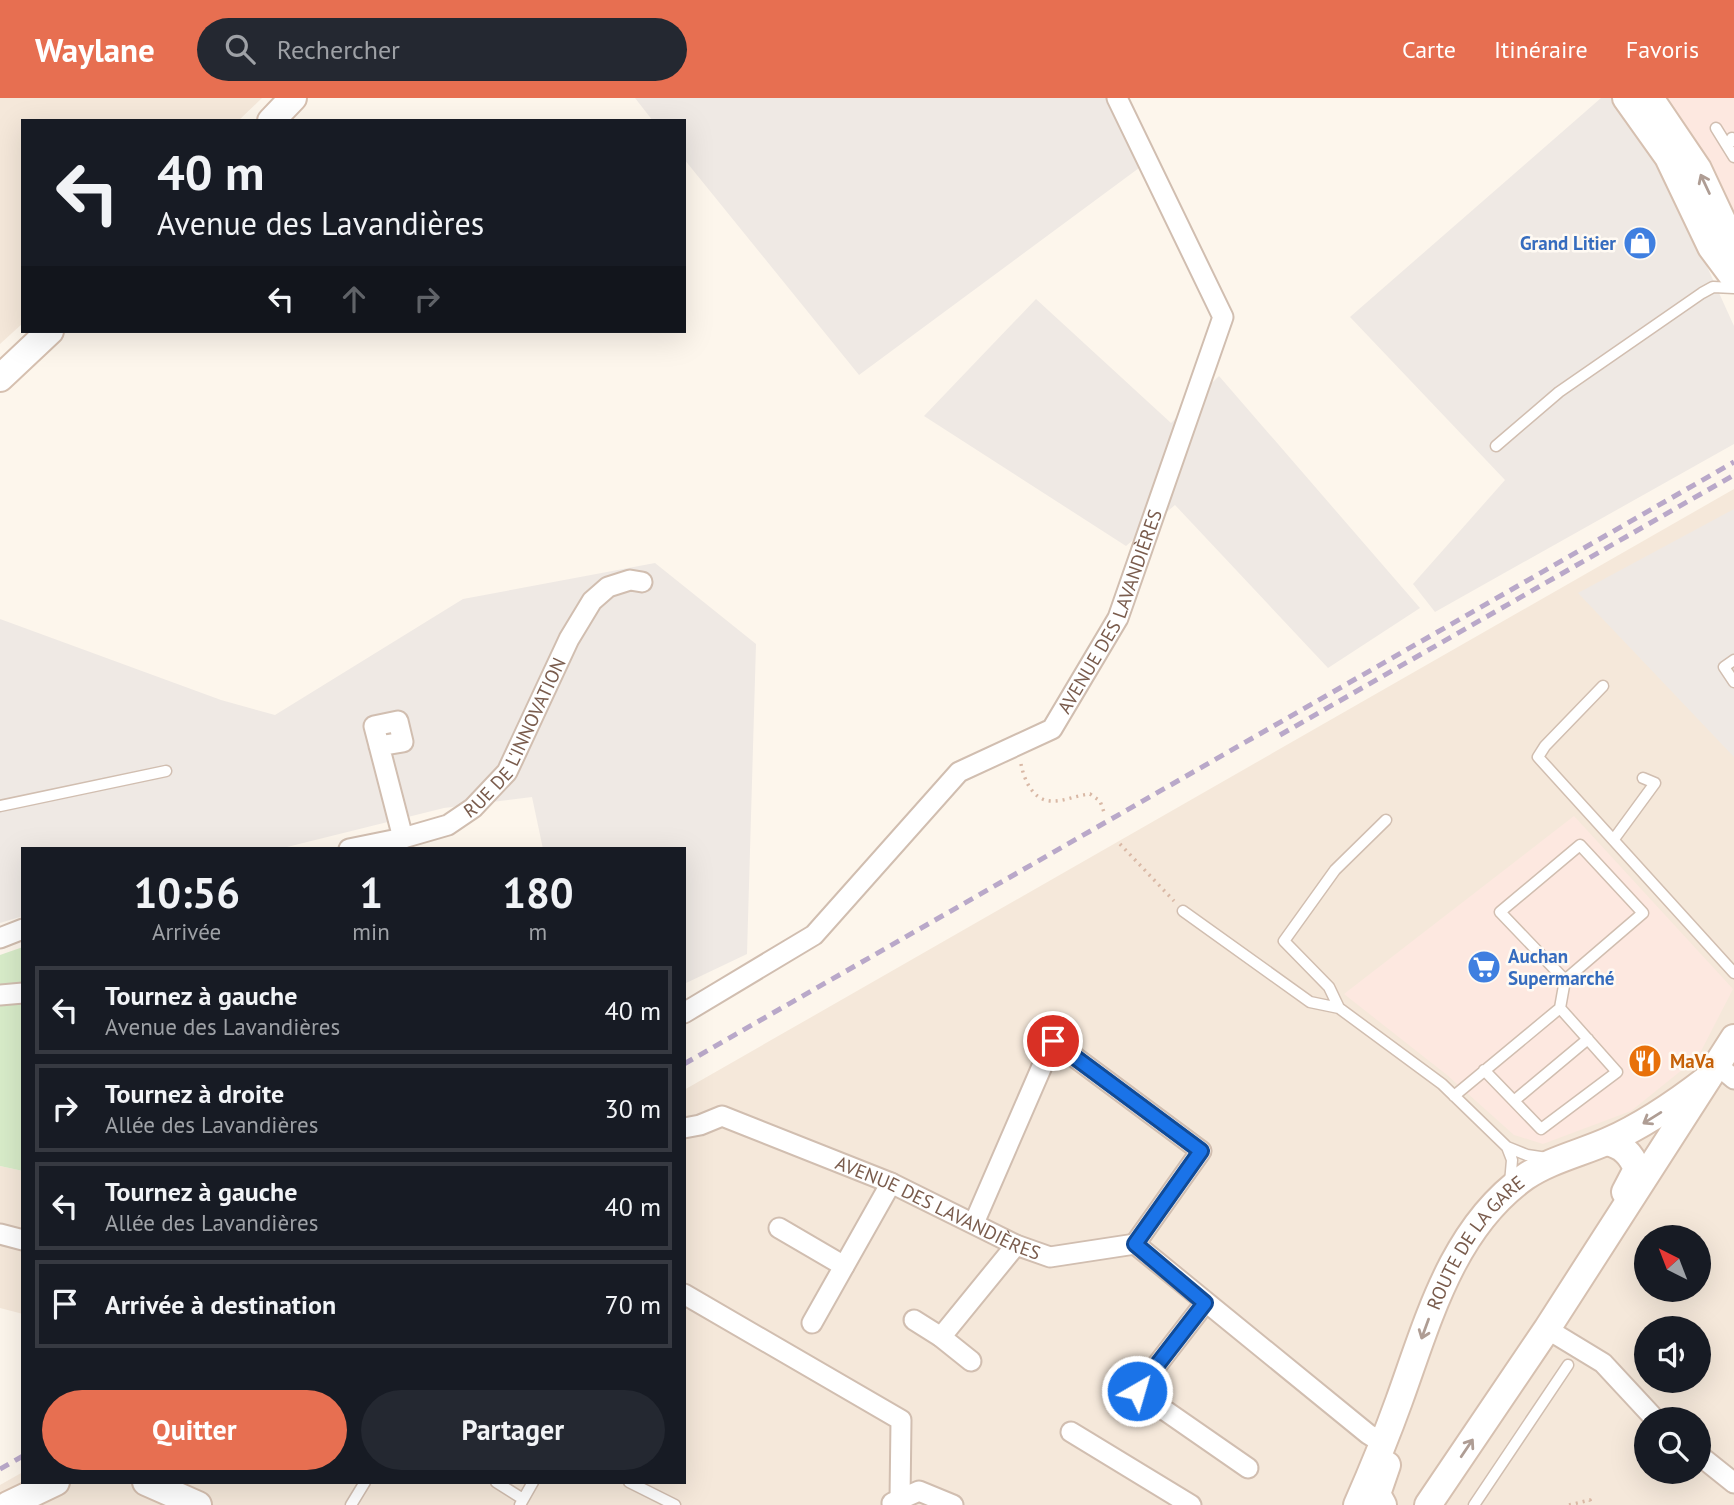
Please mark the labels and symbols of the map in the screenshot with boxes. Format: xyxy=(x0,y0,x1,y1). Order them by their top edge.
one-way arrow xyxy=(1698,174,1711,195)
shop icon: Grand Litier xyxy=(1621,224,1659,262)
place label: Grand Litier xyxy=(1520,231,1616,255)
street label: AVENUE DES LAVANDIÈRES xyxy=(1052,506,1167,718)
street label: RUE DE L'INNOVATION xyxy=(459,654,571,823)
place label: Auchan Supermarché xyxy=(1508,944,1615,990)
supermarket icon: Auchan Supermarché xyxy=(1465,948,1503,986)
pin xyxy=(1023,1011,1083,1071)
restaurant icon: MaVa xyxy=(1626,1042,1664,1080)
place label: MaVa xyxy=(1670,1049,1714,1073)
one-way arrow xyxy=(1642,1112,1662,1126)
street label: AVENUE DES LAVANDIÈRES xyxy=(832,1150,1044,1265)
street label: ROUTE DE LA GARE xyxy=(1421,1170,1529,1313)
north arrow xyxy=(1634,1225,1712,1302)
one-way arrow xyxy=(1418,1318,1430,1340)
position arrow xyxy=(1100,1354,1174,1428)
one-way arrow xyxy=(1460,1439,1474,1459)

